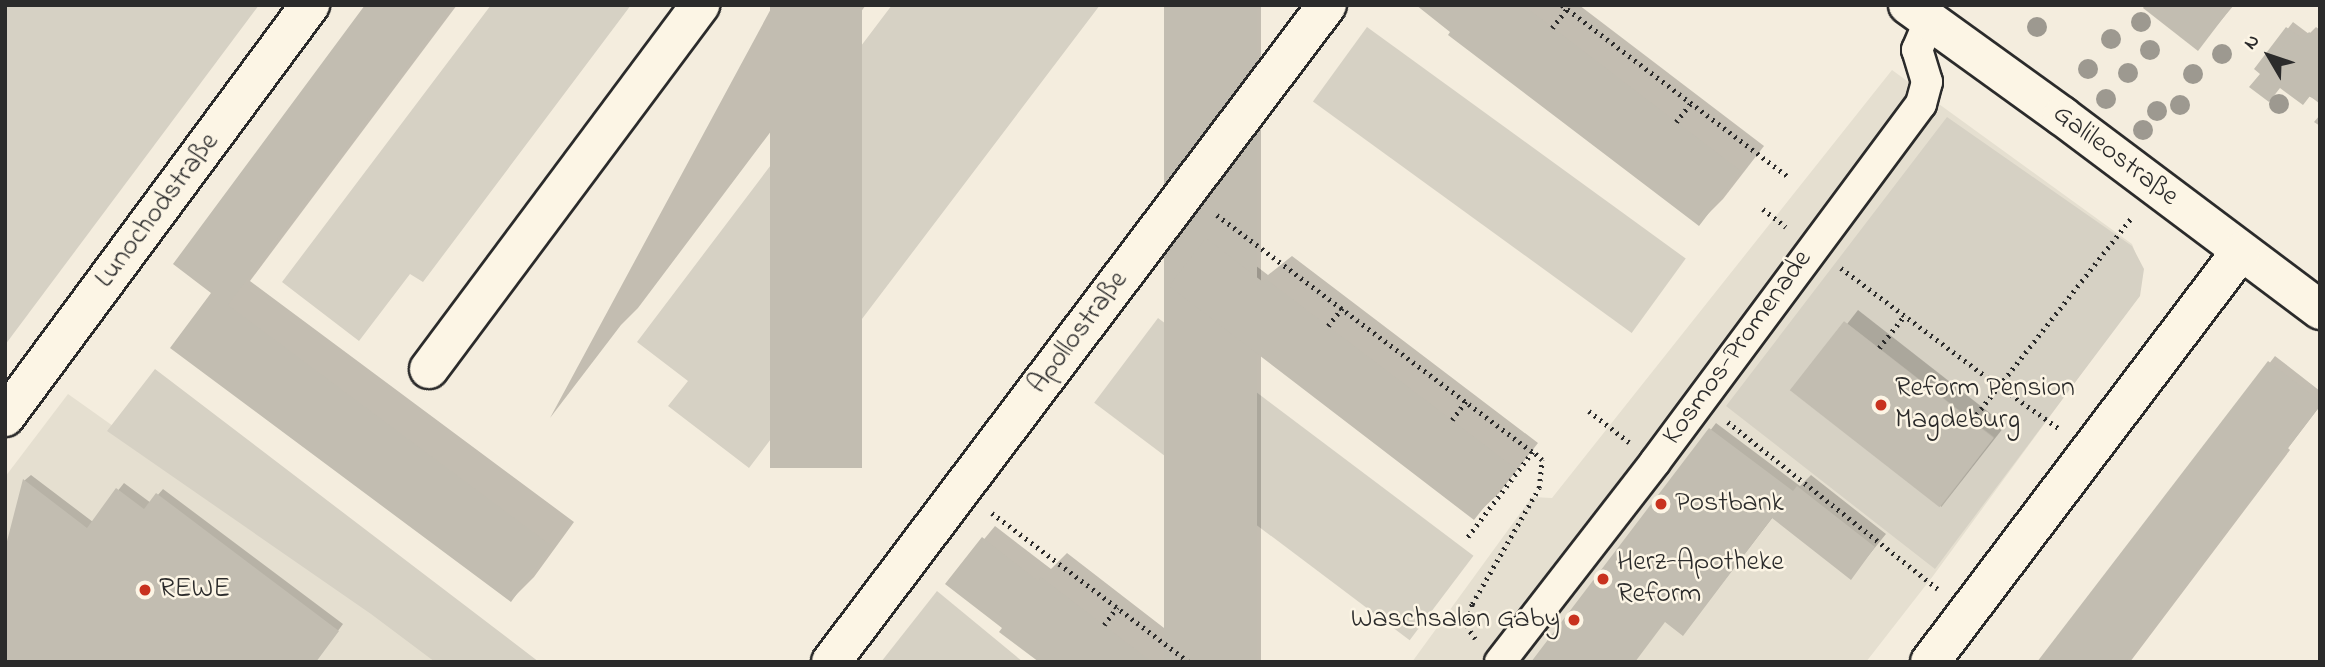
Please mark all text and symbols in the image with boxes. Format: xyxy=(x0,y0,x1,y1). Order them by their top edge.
north arrow xyxy=(2234,21,2304,91)
text: N xyxy=(2238,29,2267,56)
street label: Galileostraße xyxy=(2045,98,2185,214)
street label: Lunochodstraße xyxy=(89,127,227,295)
street label: Kosmos-Promenade xyxy=(1656,244,1820,452)
street label: Apollostraße xyxy=(1022,265,1136,401)
place label: Reform Pension Magdeburg xyxy=(1895,372,2075,438)
marker: Reform Pension Magdeburg xyxy=(1873,397,1889,413)
place label: Postbank xyxy=(1675,487,1784,521)
marker: Postbank xyxy=(1653,496,1669,512)
place label: Herz-Apotheke Reform xyxy=(1617,546,1784,612)
marker: Herz-Apotheke Reform xyxy=(1595,571,1611,587)
place label: REWE xyxy=(159,573,230,607)
marker: REWE xyxy=(137,582,153,598)
place label: Waschsalon Gaby xyxy=(1351,603,1560,637)
marker: Waschsalon Gaby xyxy=(1566,612,1582,628)

